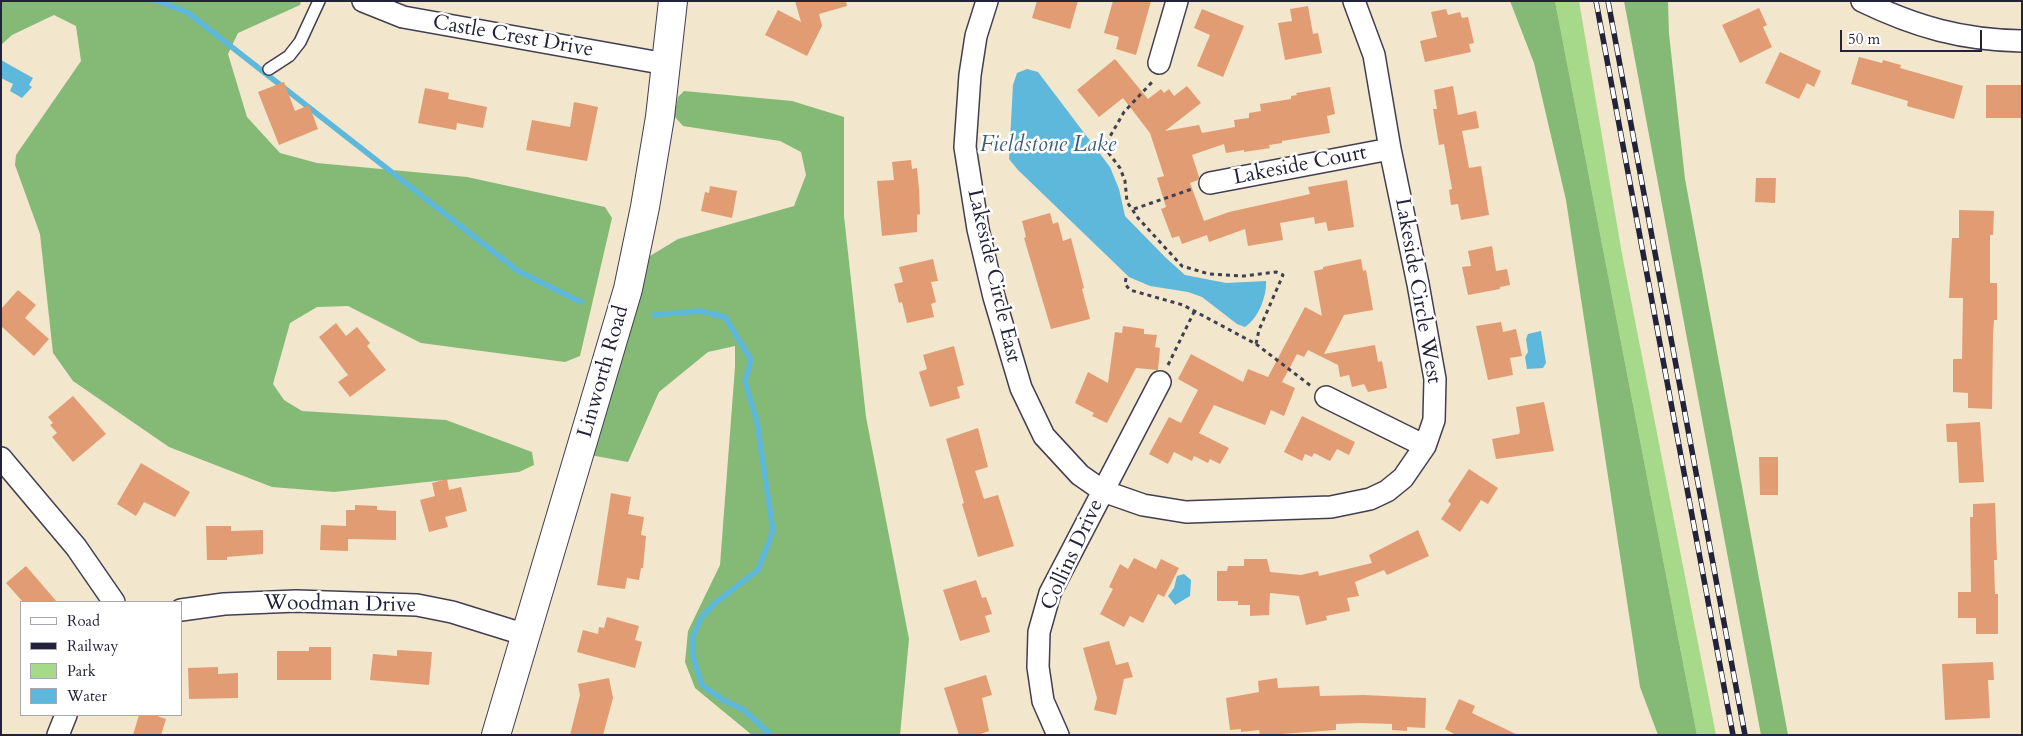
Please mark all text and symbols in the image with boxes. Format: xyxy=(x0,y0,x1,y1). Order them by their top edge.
street label: Castle Crest Drive xyxy=(431,10,595,64)
scale bar xyxy=(1843,20,1986,52)
text: 50 m xyxy=(1848,29,1880,49)
water label: Fieldstone Lake xyxy=(980,133,1116,159)
street label: Lakeside Court xyxy=(1231,141,1369,191)
street label: Lakeside Circle East xyxy=(961,187,1025,365)
street label: Lakeside Circle West xyxy=(1388,196,1446,386)
street label: Linworth Road xyxy=(573,303,635,441)
street label: Collins Drive xyxy=(1036,496,1110,614)
street label: Woodman Drive xyxy=(264,591,416,619)
legend xyxy=(20,601,182,716)
text: Road xyxy=(67,611,100,631)
text: Railway xyxy=(67,636,118,656)
text: Park xyxy=(67,661,96,681)
text: Water xyxy=(67,686,107,706)

